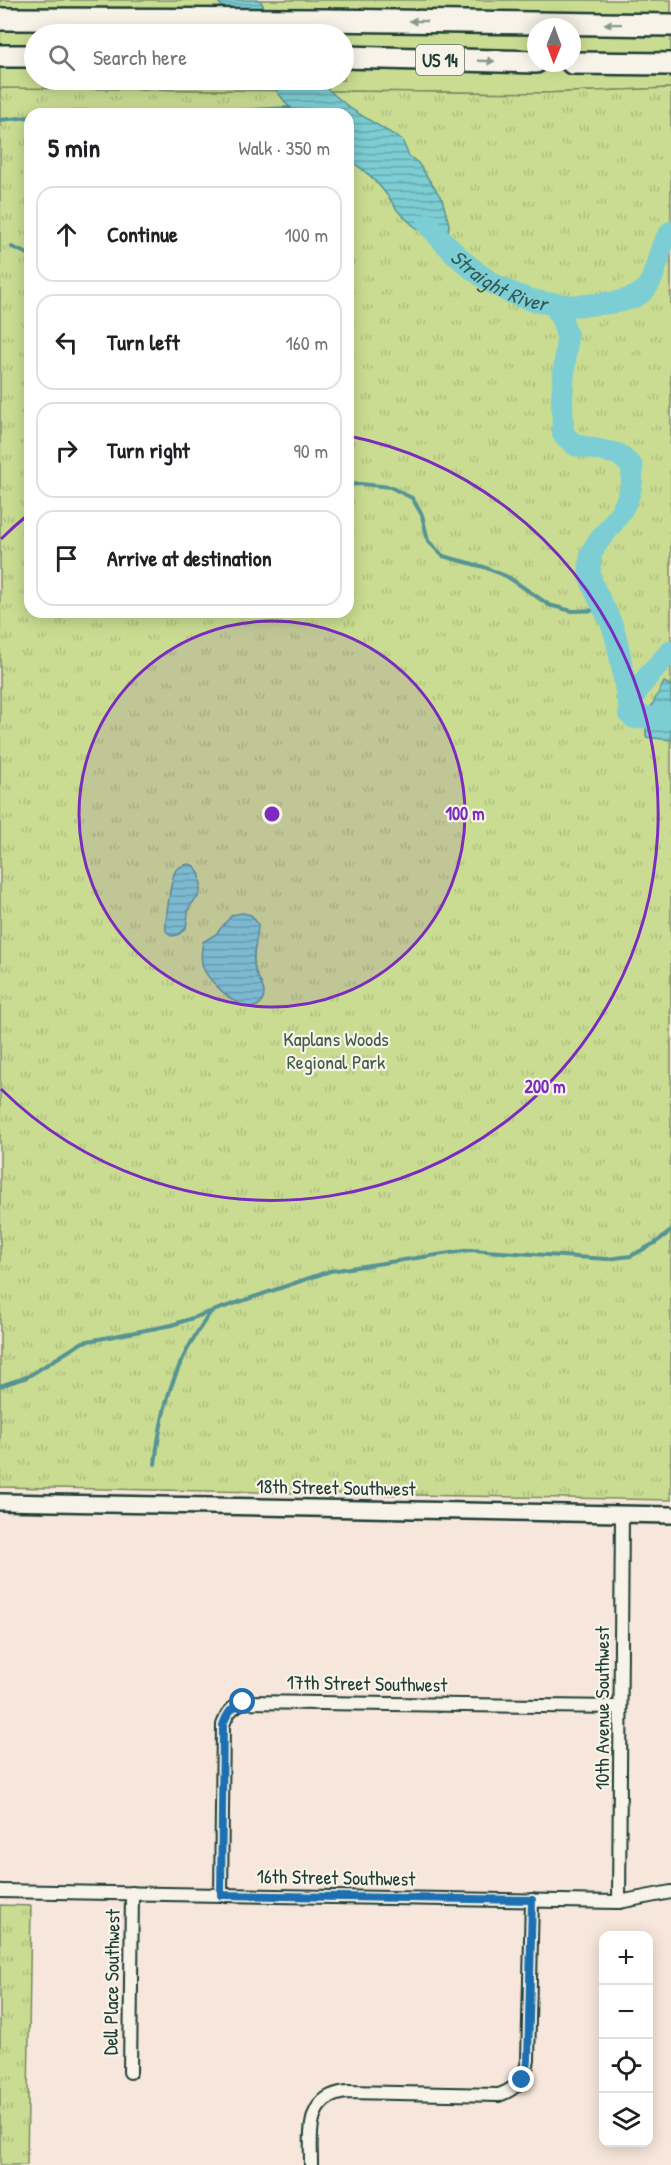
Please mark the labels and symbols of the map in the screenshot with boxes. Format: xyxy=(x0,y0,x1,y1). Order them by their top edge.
one-way arrow xyxy=(408,16,427,26)
north arrow xyxy=(527,18,581,72)
one-way arrow xyxy=(603,19,622,29)
road number: US 14 xyxy=(416,45,464,75)
one-way arrow xyxy=(476,56,495,66)
water label: Straight River xyxy=(445,243,553,318)
text: 100 m xyxy=(445,801,485,826)
centre of rings xyxy=(262,804,282,824)
park label: Kaplans Woods Regional Park xyxy=(283,1025,389,1075)
text: 200 m xyxy=(525,1074,565,1099)
street label: 18th Street Southwest xyxy=(256,1472,417,1502)
street label: 10th Avenue Southwest xyxy=(588,1625,615,1790)
street label: 17th Street Southwest xyxy=(287,1668,449,1698)
route start xyxy=(229,1688,255,1714)
street label: 16th Street Southwest xyxy=(256,1862,417,1892)
street label: Dell Place Southwest xyxy=(96,1908,126,2055)
route end xyxy=(508,2066,534,2092)

